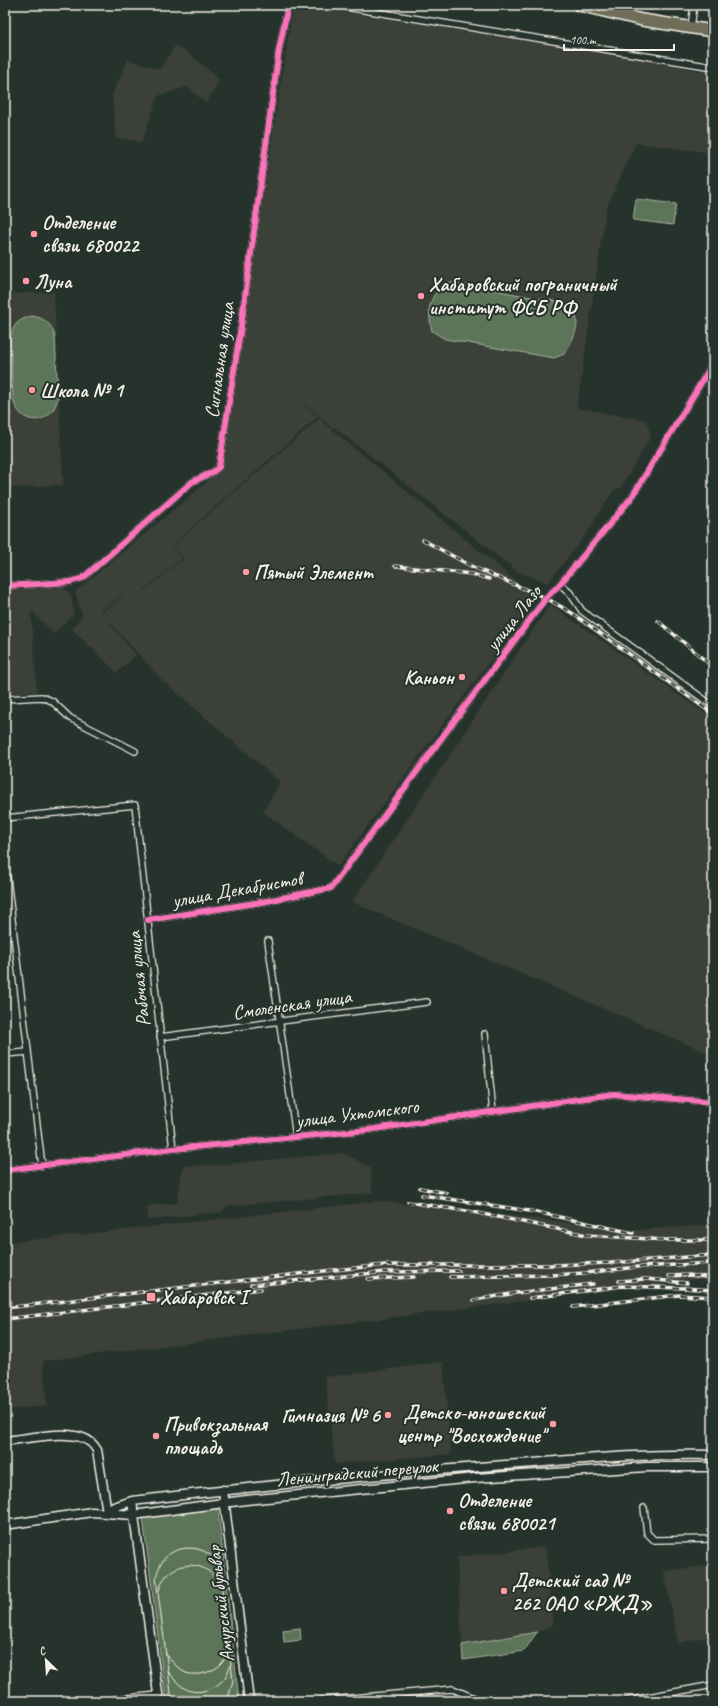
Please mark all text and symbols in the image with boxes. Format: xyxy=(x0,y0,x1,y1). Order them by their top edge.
scale bar xyxy=(564,26,674,52)
text: 100 m xyxy=(570,32,597,48)
place label: Отделение связи 680022 xyxy=(42,210,140,258)
marker: Отделение связи 680022 xyxy=(29,229,39,239)
place label: Луна xyxy=(34,269,73,294)
place label: Хабаровский пограничный институт ФСБ РФ xyxy=(429,272,618,320)
marker: Луна xyxy=(21,276,31,286)
marker: Хабаровский пограничный институт ФСБ РФ xyxy=(416,291,426,301)
street label: Сигнальная улица xyxy=(199,299,240,420)
place label: Школа № 1 xyxy=(40,378,125,403)
marker: Школа № 1 xyxy=(27,385,37,395)
place label: Пятый Элемент xyxy=(254,560,375,585)
marker: Пятый Элемент xyxy=(241,567,251,577)
street label: улица Лазо xyxy=(479,579,548,657)
place label: Каньон xyxy=(404,665,456,690)
marker: Каньон xyxy=(457,672,467,682)
street label: улица Декабристов xyxy=(169,865,307,913)
street label: Рабочая улица xyxy=(121,929,156,1028)
street label: Смоленская улица xyxy=(231,984,354,1025)
street label: улица Ухтомского xyxy=(293,1093,421,1134)
place label: Хабаровск I xyxy=(160,1285,252,1310)
marker: Хабаровск I xyxy=(145,1291,157,1303)
place label: Детско-юношеский центр "Восхождение" xyxy=(398,1400,549,1448)
place label: Гимназия № 6 xyxy=(281,1403,382,1428)
marker: Гимназия № 6 xyxy=(383,1410,393,1420)
place label: Привокзальная площадь xyxy=(164,1412,269,1460)
marker: Детско-юношеский центр "Восхождение" xyxy=(548,1419,558,1429)
marker: Привокзальная площадь xyxy=(151,1431,161,1441)
street label: Ленинградский переулок xyxy=(275,1453,440,1492)
place label: Отделение связи 680021 xyxy=(458,1488,556,1536)
marker: Отделение связи 680021 xyxy=(445,1506,455,1516)
street label: Амурский бульвар xyxy=(201,1543,240,1664)
place label: Детский сад № 262 ОАО «РЖД» xyxy=(512,1568,653,1616)
marker: Детский сад № 262 ОАО «РЖД» xyxy=(499,1586,509,1596)
north arrow xyxy=(26,1640,66,1680)
text: С xyxy=(36,1643,49,1658)

